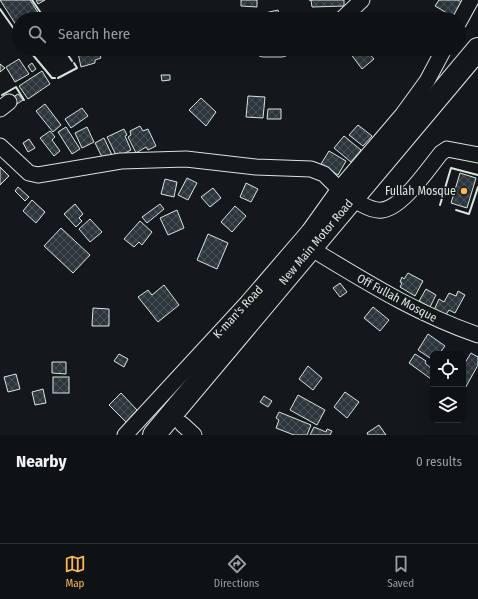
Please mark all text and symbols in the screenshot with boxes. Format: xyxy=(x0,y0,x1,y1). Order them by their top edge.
search box xyxy=(12,12,466,56)
icon: search xyxy=(26,23,48,45)
text: Search here xyxy=(58,25,130,43)
place label: Fullah Mosque xyxy=(385,184,456,198)
marker: Fullah Mosque xyxy=(459,186,469,196)
street label: New Main Motor Road xyxy=(276,196,356,288)
street label: Off Fullah Mosque xyxy=(355,271,440,325)
street label: K-man's Road xyxy=(210,283,266,341)
map controls xyxy=(430,351,466,423)
button: locate xyxy=(430,351,466,387)
button: layers xyxy=(430,387,466,423)
text: Nearby xyxy=(16,451,67,472)
text: 0 results xyxy=(416,454,462,469)
tab: Map xyxy=(64,553,86,590)
tab: Directions xyxy=(214,553,259,590)
tab: Saved xyxy=(387,553,414,590)

